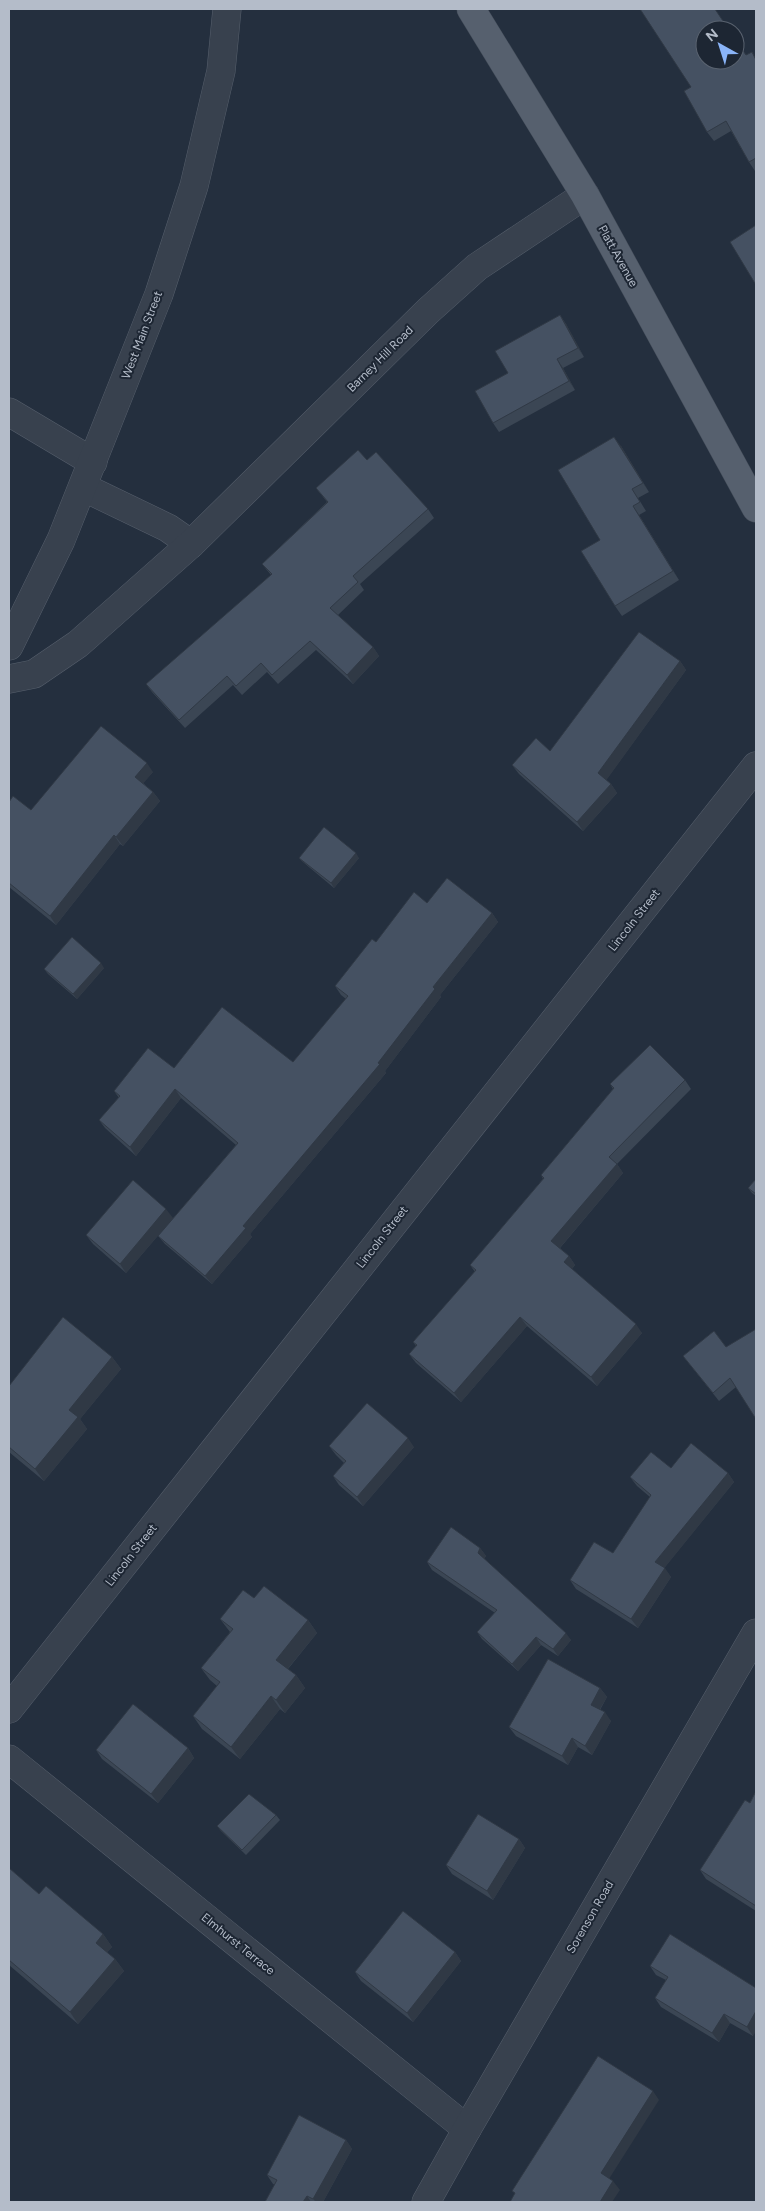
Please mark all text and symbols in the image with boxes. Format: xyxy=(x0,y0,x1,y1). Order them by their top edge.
north arrow xyxy=(695,20,745,70)
text: N xyxy=(703,25,722,45)
street label: Platt Avenue xyxy=(595,223,641,290)
street label: West Main Street xyxy=(119,289,165,381)
street label: Barney Hill Road xyxy=(344,323,416,395)
street label: Lincoln Street xyxy=(605,886,663,954)
street label: Lincoln Street xyxy=(353,1203,411,1271)
street label: Lincoln Street xyxy=(102,1521,160,1589)
street label: Sorenson Road xyxy=(564,1878,616,1956)
street label: Elmhurst Terrace xyxy=(199,1910,278,1978)

